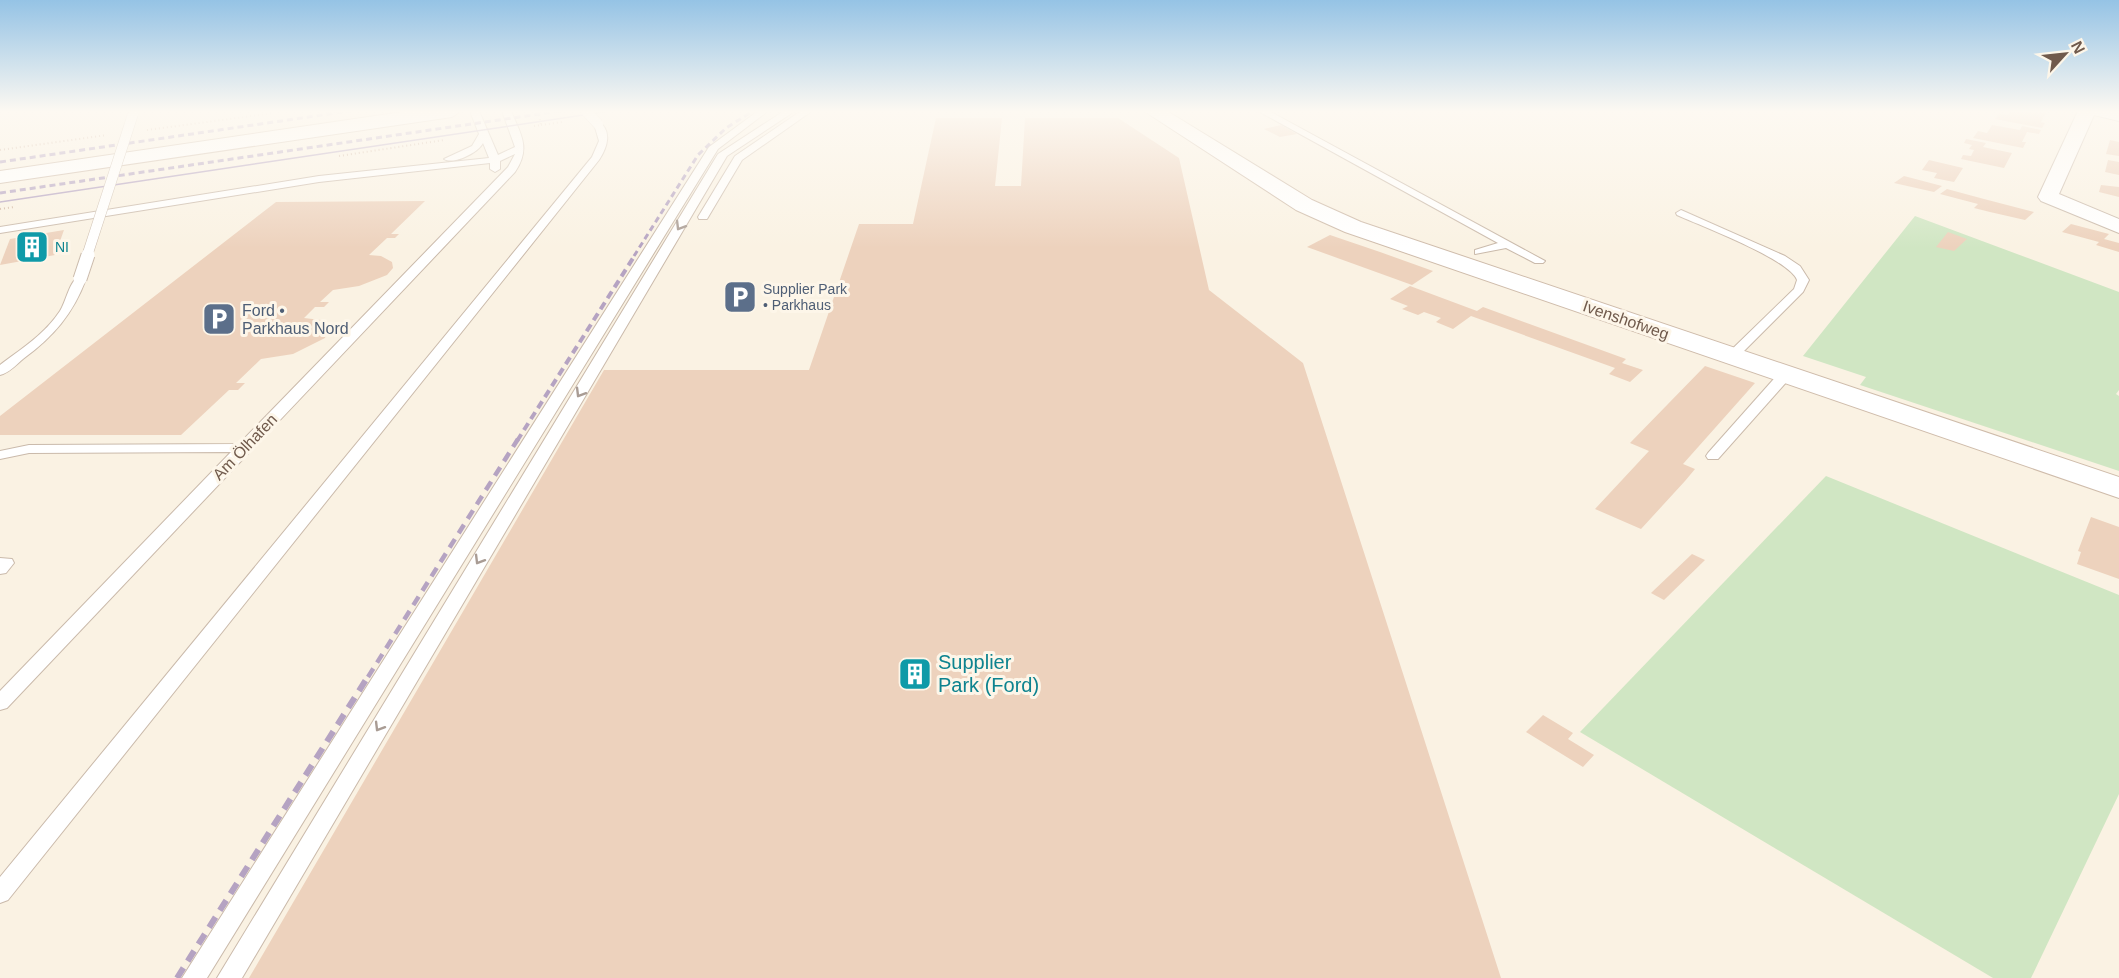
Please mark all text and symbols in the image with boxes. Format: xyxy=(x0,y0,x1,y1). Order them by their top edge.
north arrow xyxy=(2035,24,2095,84)
text: N xyxy=(2068,38,2088,56)
one-way arrow xyxy=(676,220,687,230)
building icon: NI xyxy=(14,229,50,265)
place label: NI xyxy=(55,239,69,255)
parking icon: Supplier Park • Parkhaus xyxy=(722,279,758,315)
place label: Supplier Park • Parkhaus xyxy=(763,281,848,313)
street label: Ivenshofweg xyxy=(1581,297,1671,343)
parking icon: Ford • Parkhaus Nord xyxy=(201,301,237,337)
place label: Ford • Parkhaus Nord xyxy=(242,302,349,337)
one-way arrow xyxy=(575,387,587,397)
street label: Am Ölhafen xyxy=(210,411,280,483)
one-way arrow xyxy=(475,554,487,564)
place label: Supplier Park (Ford) xyxy=(938,651,1039,696)
building icon: Supplier Park (Ford) xyxy=(897,656,933,692)
one-way arrow xyxy=(375,721,387,731)

